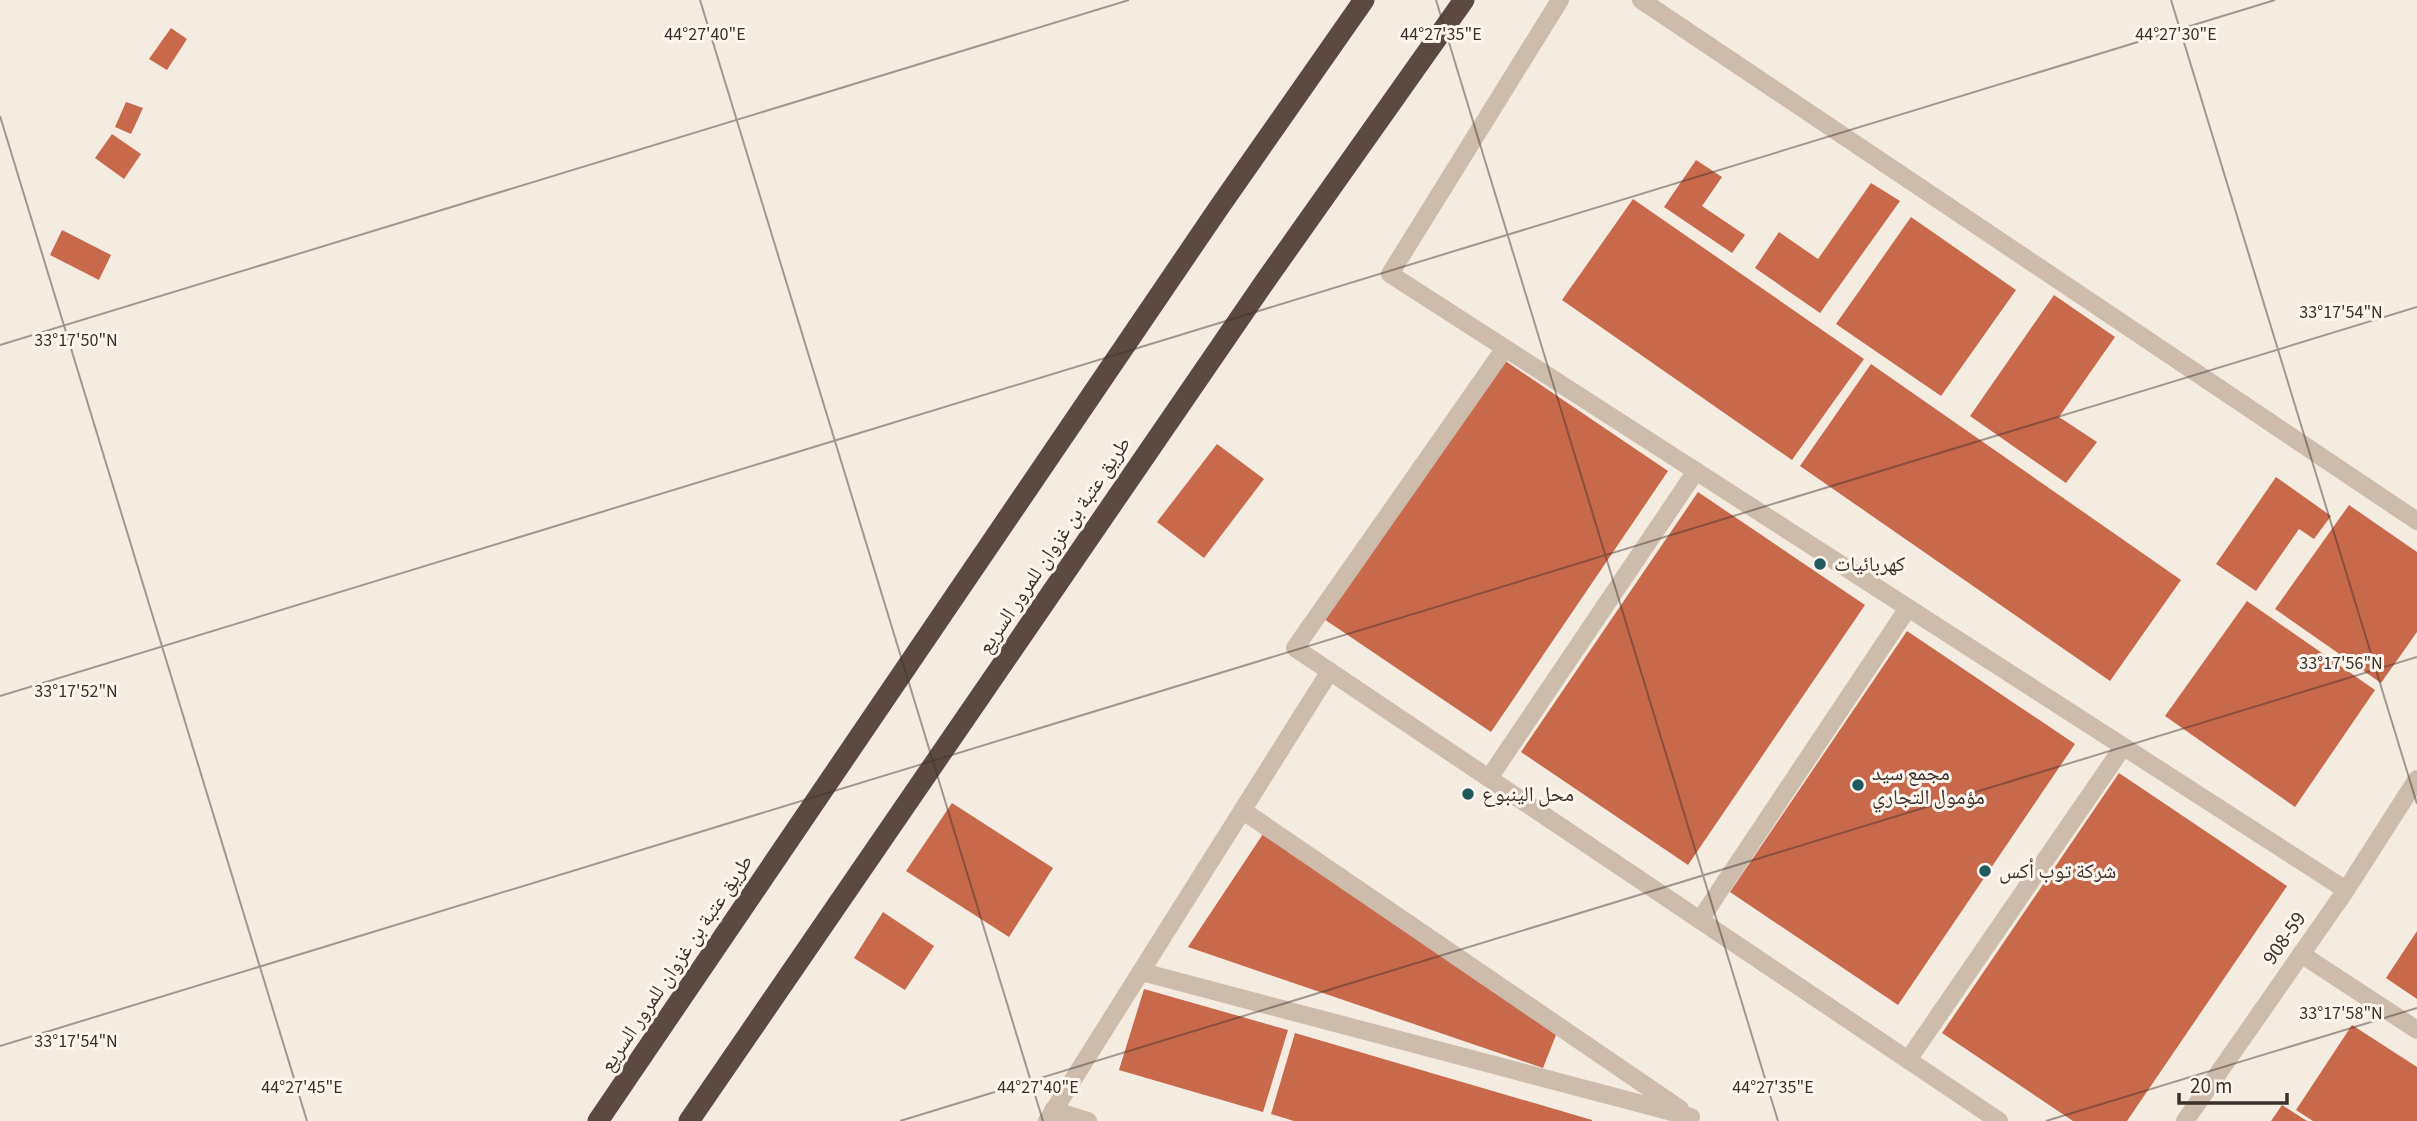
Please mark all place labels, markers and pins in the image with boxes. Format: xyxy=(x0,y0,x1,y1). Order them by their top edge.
place label: كهربائيات xyxy=(1834,549,1905,579)
marker: كهربائيات xyxy=(1812,556,1828,572)
place label: مجمع سيد مؤمول التجاري xyxy=(1872,758,1985,813)
marker: مجمع سيد مؤمول التجاري xyxy=(1850,777,1866,793)
place label: محل الينبوع xyxy=(1482,779,1574,809)
marker: محل الينبوع xyxy=(1460,786,1476,802)
place label: شركة توب أكس xyxy=(1999,856,2116,886)
marker: شركة توب أكس xyxy=(1977,863,1993,879)

